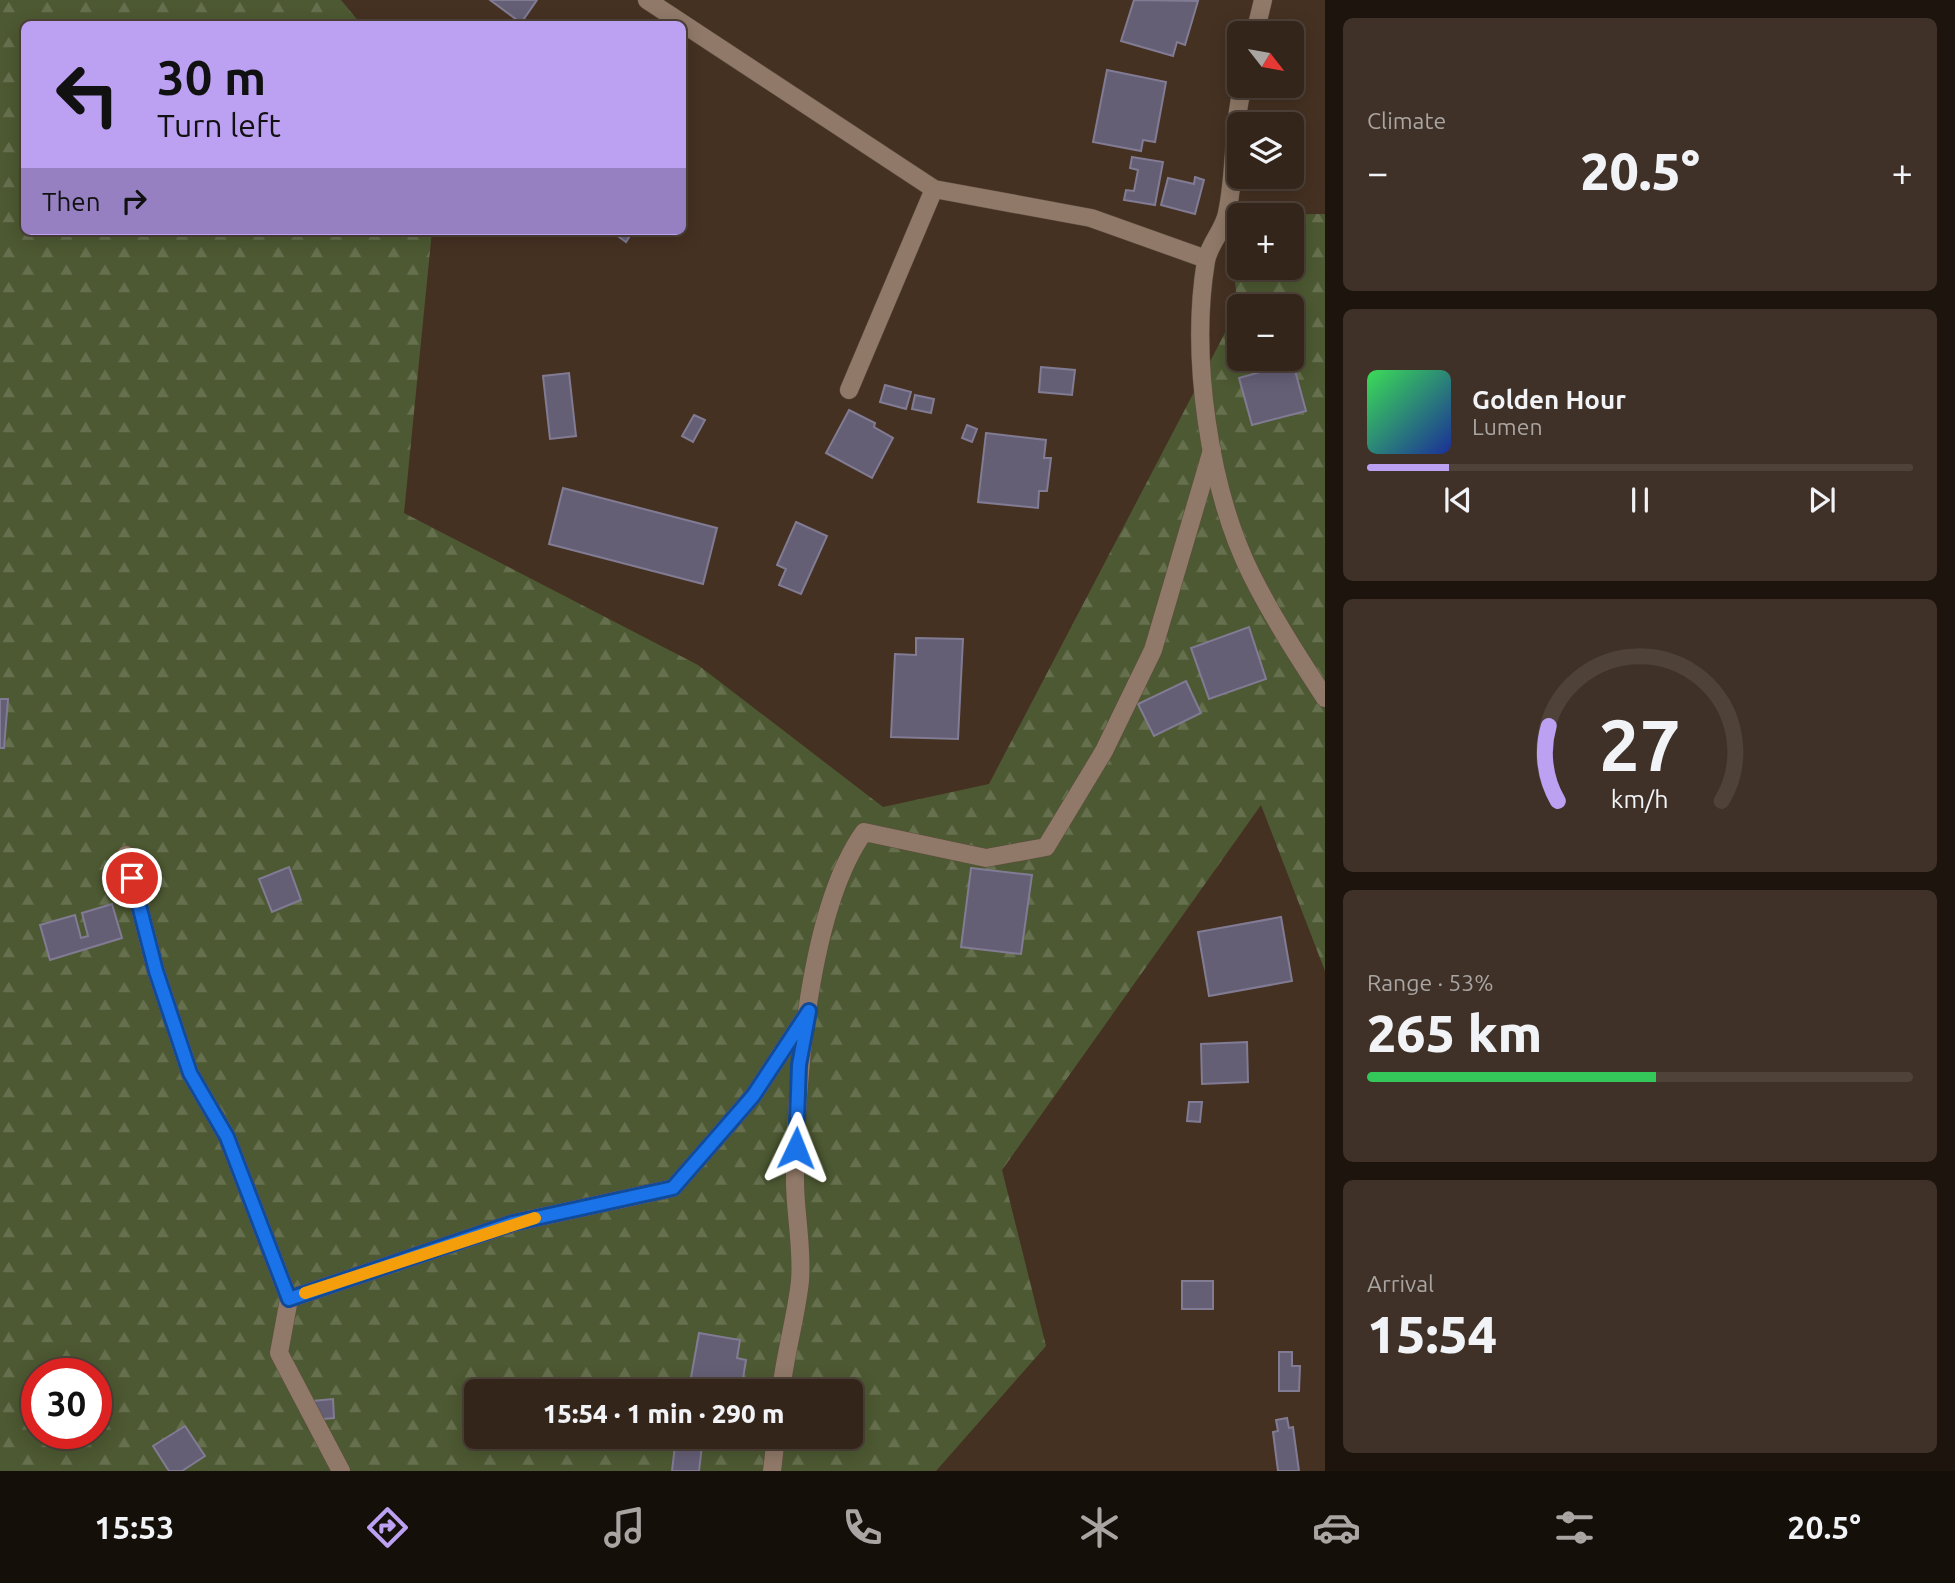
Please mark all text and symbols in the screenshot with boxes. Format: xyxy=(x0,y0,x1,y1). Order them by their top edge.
north arrow xyxy=(1227,21,1304,98)
map controls xyxy=(1227,21,1304,371)
icon: left xyxy=(42,49,133,140)
text: 30 m xyxy=(157,49,266,104)
text: Turn left xyxy=(157,107,281,143)
text: Climate xyxy=(1367,108,1446,133)
button: layers xyxy=(1227,112,1304,189)
text: 20.5° xyxy=(1580,142,1700,200)
text: − xyxy=(1367,151,1388,193)
text: + xyxy=(1892,151,1913,193)
icon: right xyxy=(115,182,153,220)
text: Then xyxy=(42,187,101,216)
button: + xyxy=(1227,203,1304,280)
button: − xyxy=(1227,294,1304,371)
text: Golden Hour xyxy=(1472,385,1626,414)
text: Lumen xyxy=(1472,414,1543,439)
icon: previous xyxy=(1439,481,1477,519)
icon: pause xyxy=(1621,481,1659,519)
icon: next xyxy=(1803,481,1841,519)
text: 27 xyxy=(1599,704,1681,786)
text: km/h xyxy=(1611,785,1669,813)
pin xyxy=(102,848,162,908)
icon: arrive xyxy=(113,859,151,897)
text: Range · 53% xyxy=(1367,970,1494,995)
text: 265 km xyxy=(1367,1004,1542,1062)
position arrow xyxy=(759,1111,833,1185)
text: Arrival xyxy=(1367,1271,1434,1296)
text: 15:54 xyxy=(1367,1305,1497,1363)
speed limit sign: 30 xyxy=(21,1358,112,1449)
text: 15:54 · 1 min · 290 m xyxy=(543,1399,784,1428)
icon: directions xyxy=(363,1503,412,1552)
icon: music xyxy=(600,1503,649,1552)
icon: phone xyxy=(838,1503,887,1552)
icon: climate xyxy=(1075,1503,1124,1552)
icon: car xyxy=(1312,1503,1361,1552)
icon: filters xyxy=(1550,1503,1599,1552)
text: 15:53 xyxy=(94,1509,174,1545)
text: 20.5° xyxy=(1787,1509,1861,1545)

